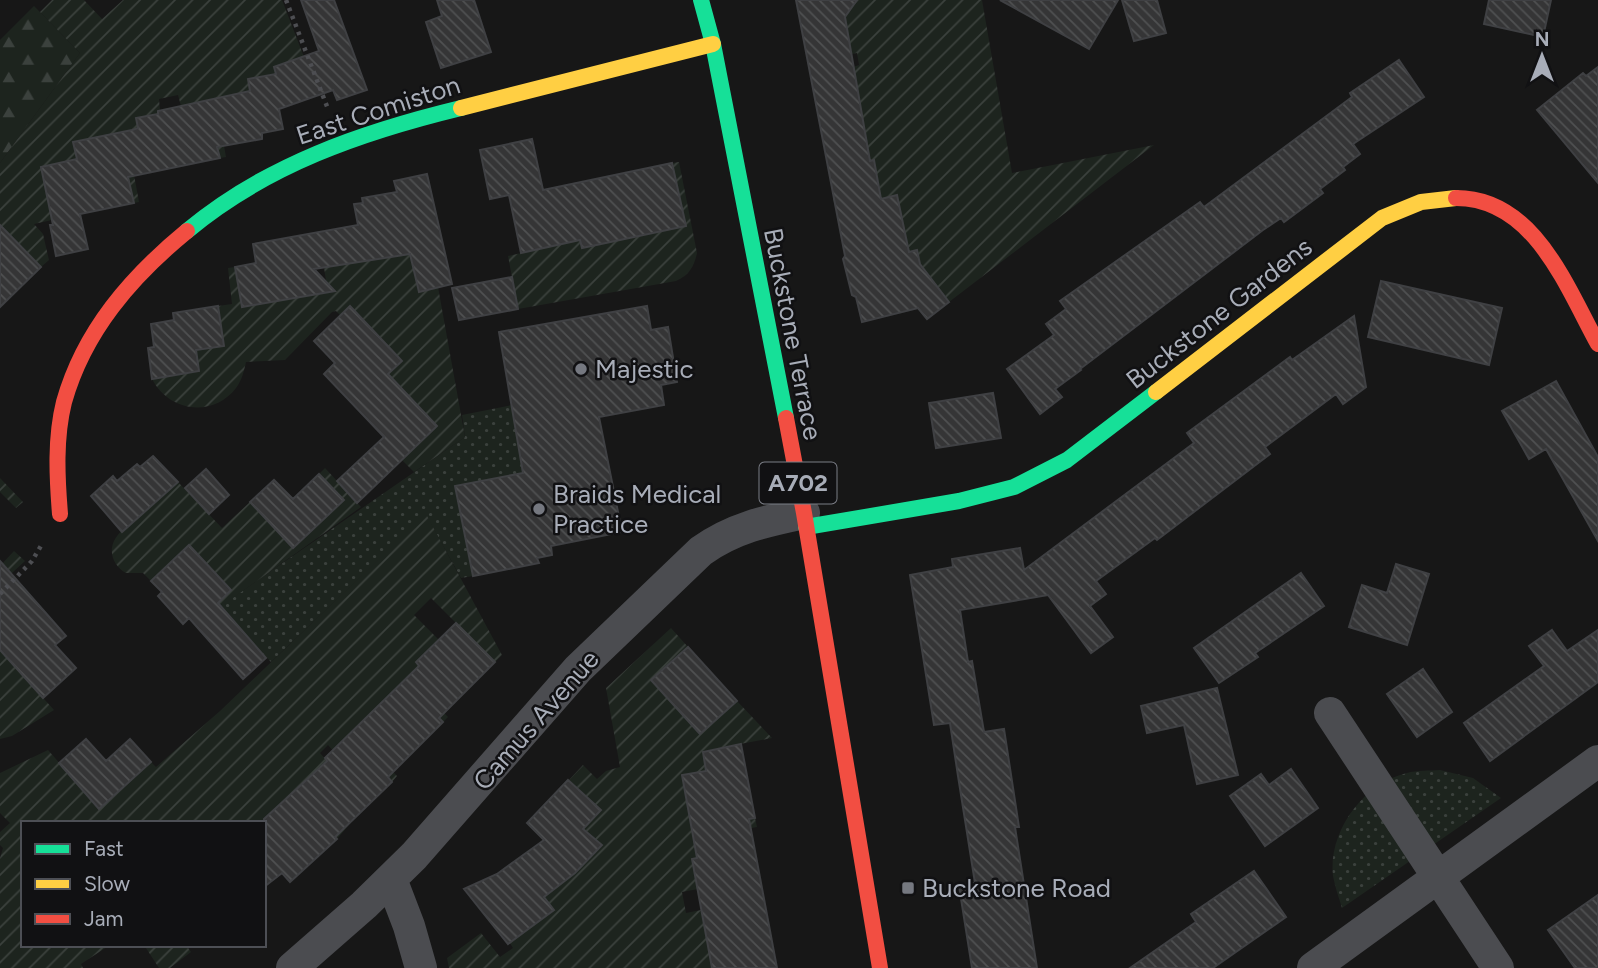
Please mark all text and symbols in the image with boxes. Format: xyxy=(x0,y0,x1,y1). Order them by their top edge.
north arrow xyxy=(1507,21,1577,91)
text: N xyxy=(1535,28,1549,51)
street label: East Comiston xyxy=(292,68,464,152)
street label: Buckstone Terrace xyxy=(757,225,829,443)
street label: Buckstone Gardens xyxy=(1120,231,1318,395)
place label: Majestic xyxy=(595,353,694,385)
marker: Majestic xyxy=(573,361,589,377)
road number: A702 xyxy=(760,462,836,504)
place label: Braids Medical Practice xyxy=(553,478,721,540)
marker: Braids Medical Practice xyxy=(531,501,547,517)
street label: Camus Avenue xyxy=(466,643,606,797)
legend xyxy=(21,821,266,947)
text: Fast xyxy=(84,836,124,861)
text: Slow xyxy=(84,871,130,896)
place label: Buckstone Road xyxy=(922,872,1111,904)
marker: Buckstone Road xyxy=(900,880,916,896)
text: Jam xyxy=(84,906,123,931)

